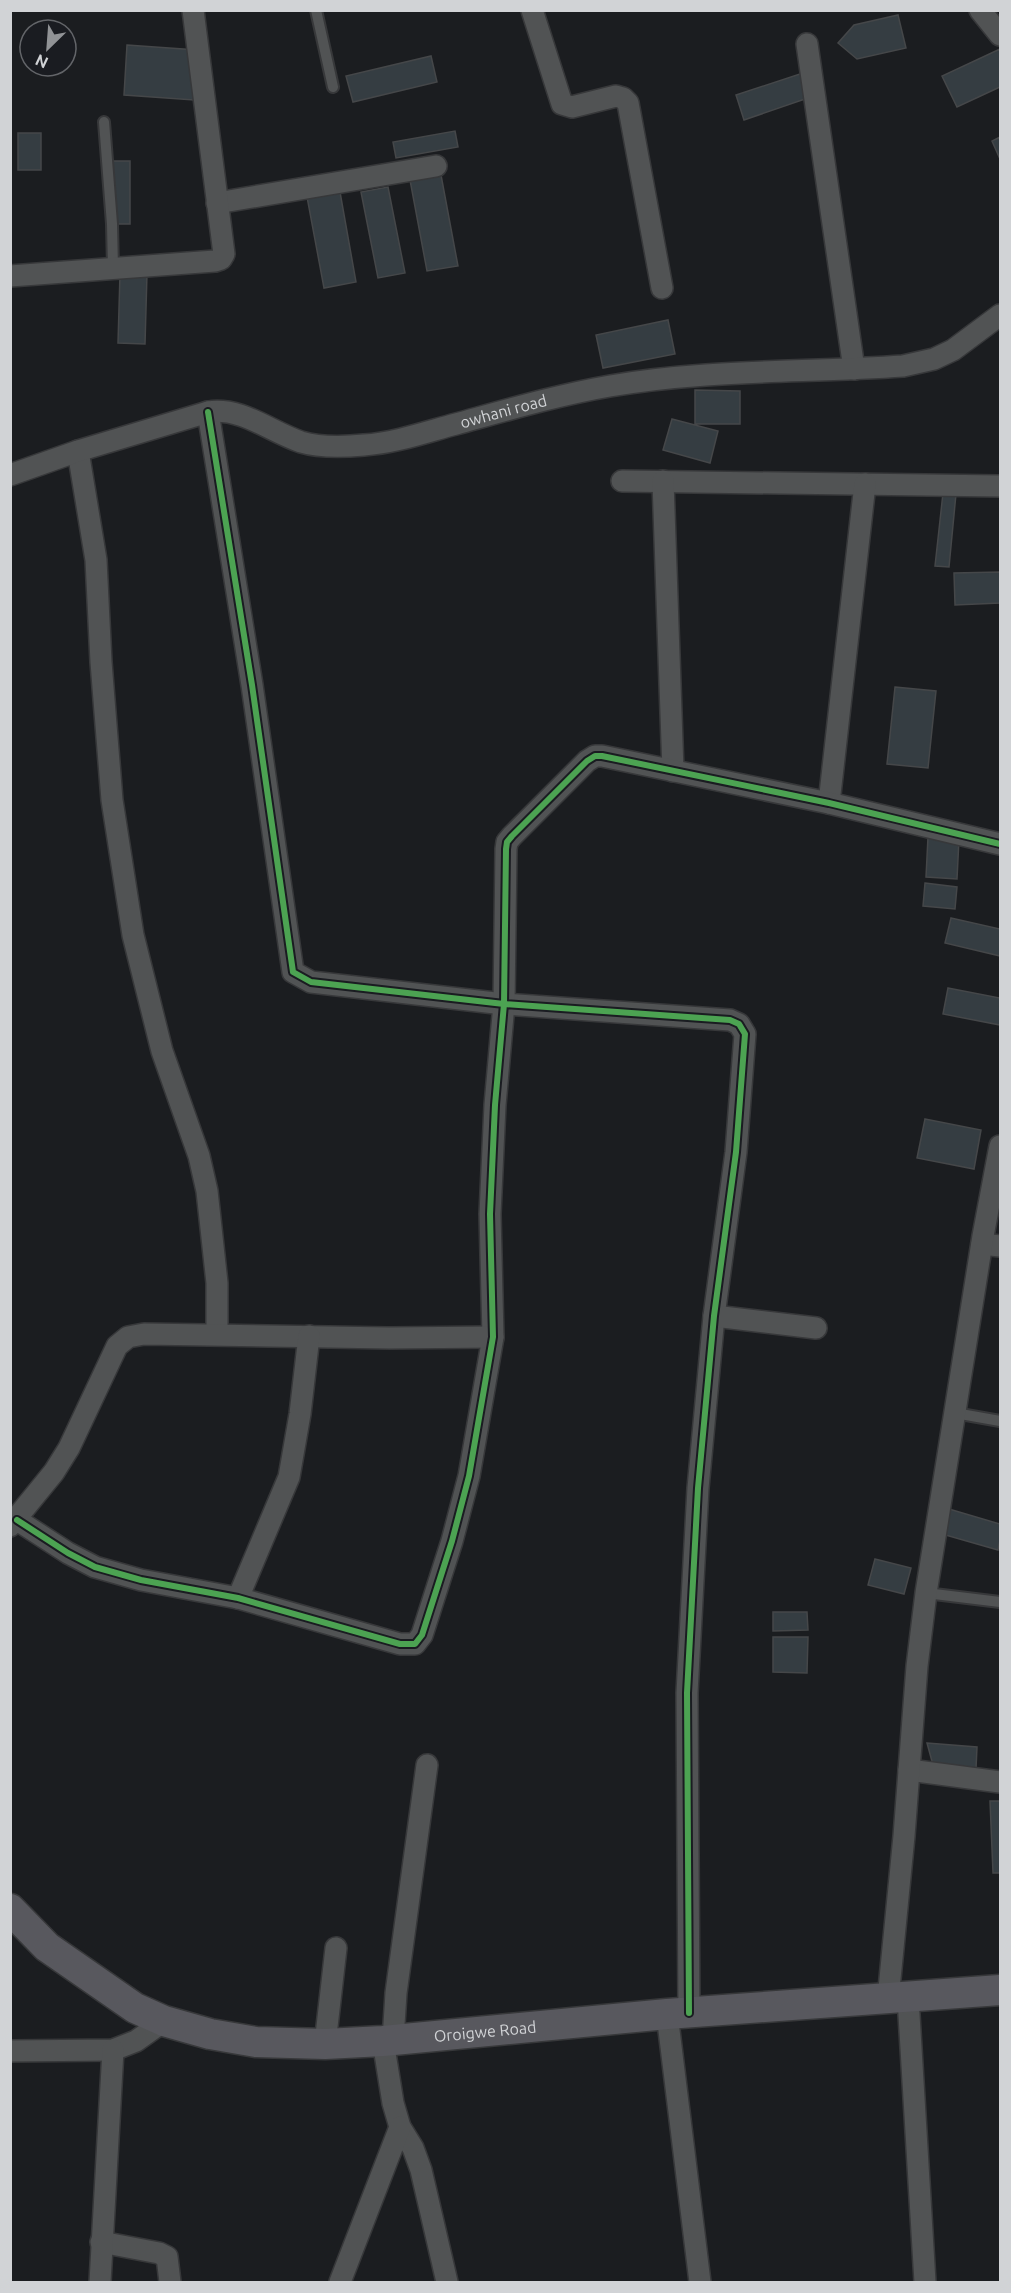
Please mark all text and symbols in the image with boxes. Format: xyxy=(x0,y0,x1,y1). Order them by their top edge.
north arrow xyxy=(18,18,78,78)
text: N xyxy=(32,51,51,72)
street label: owhani road xyxy=(458,391,549,431)
street label: Oroigwe Road xyxy=(433,2017,537,2045)

